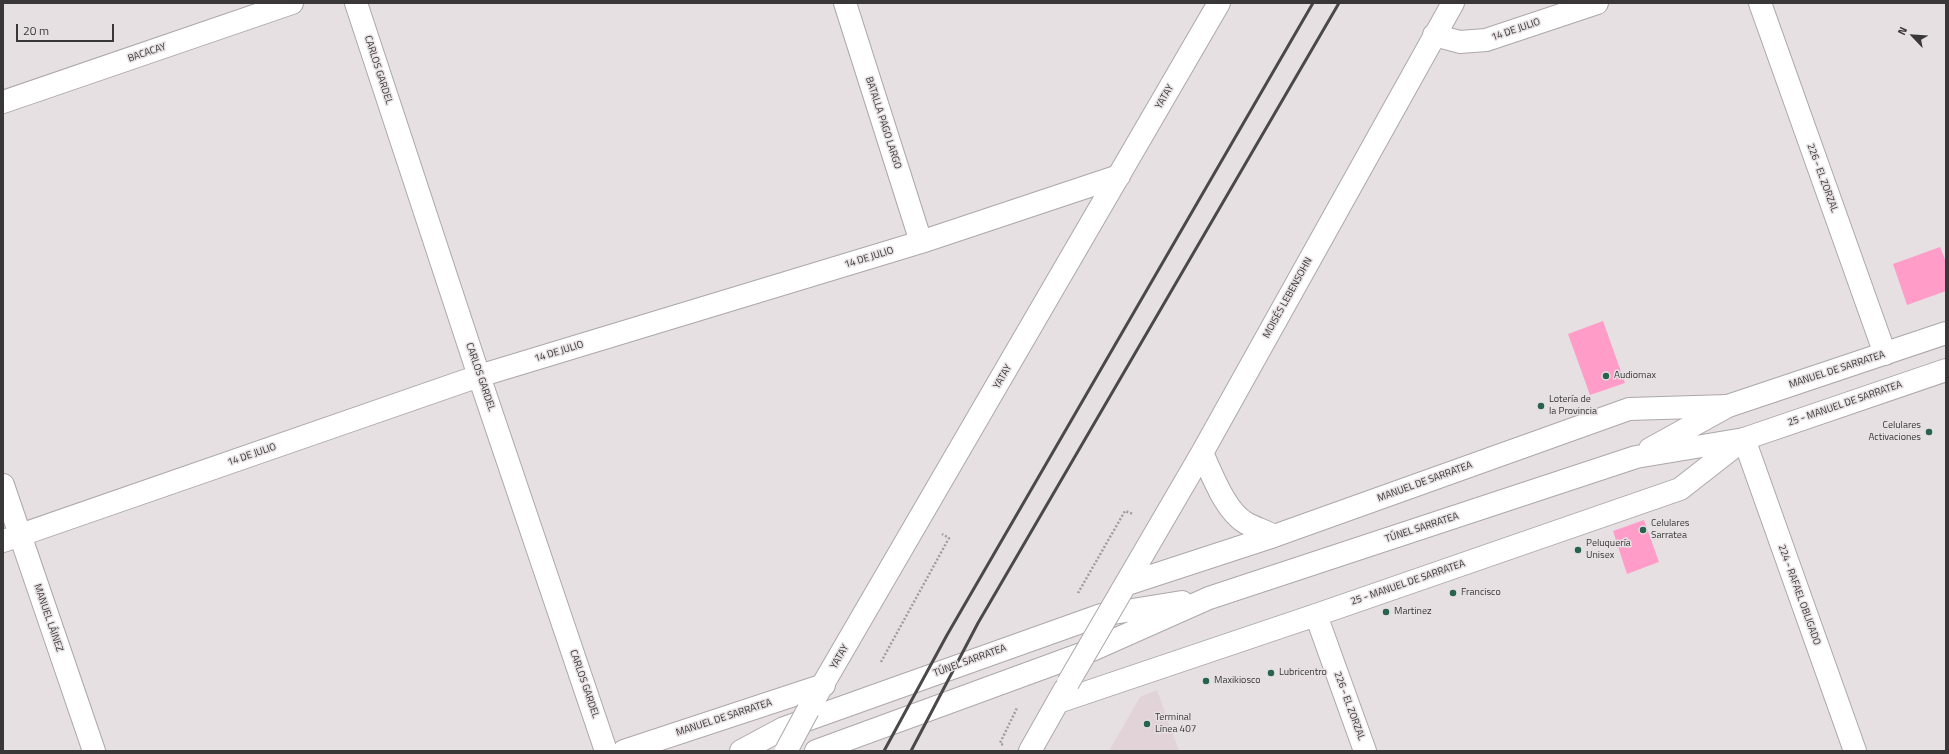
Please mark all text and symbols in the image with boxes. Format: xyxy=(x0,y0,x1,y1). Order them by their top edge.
scale bar xyxy=(18,16,116,42)
street label: 14 DE JULIO xyxy=(1490,16,1542,44)
north arrow xyxy=(1893,16,1933,56)
text: 20 m xyxy=(23,21,49,40)
text: N xyxy=(1893,24,1911,38)
street label: CARLOS GARDEL xyxy=(361,34,395,106)
street label: BACACAY xyxy=(126,41,168,65)
street label: BATALLA PAGO LARGO xyxy=(862,75,904,171)
street label: YATAY xyxy=(1153,83,1177,111)
street label: 226 - EL ZORZAL xyxy=(1804,142,1840,214)
street label: 14 DE JULIO xyxy=(843,245,895,271)
street label: MOISÉS LEBENSOHN xyxy=(1261,256,1315,340)
street label: 14 DE JULIO xyxy=(533,339,585,365)
street label: CARLOS GARDEL xyxy=(463,341,497,413)
street label: MANUEL DE SARRATEA xyxy=(1788,349,1886,391)
street label: YATAY xyxy=(991,363,1015,391)
place label: Audiomax xyxy=(1614,370,1656,382)
marker: Audiomax xyxy=(1601,371,1611,381)
street label: 25 - MANUEL DE SARRATEA xyxy=(1786,379,1904,429)
place label: Lotería de la Provincia xyxy=(1549,394,1597,418)
marker: Lotería de la Provincia xyxy=(1536,401,1546,411)
place label: Celulares Activaciones xyxy=(1868,420,1921,444)
marker: Celulares Activaciones xyxy=(1924,427,1934,437)
street label: 14 DE JULIO xyxy=(226,441,278,469)
street label: MANUEL DE SARRATEA xyxy=(1376,459,1474,505)
street label: TÚNEL SARRATEA xyxy=(1384,510,1460,546)
place label: Celulares Sarratea xyxy=(1651,518,1689,542)
marker: Celulares Sarratea xyxy=(1638,525,1648,535)
place label: Peluquería Unisex xyxy=(1586,538,1631,562)
street label: 224 - RAFAEL OBLIGADO xyxy=(1775,543,1823,647)
marker: Peluquería Unisex xyxy=(1573,545,1583,555)
street label: 25 - MANUEL DE SARRATEA xyxy=(1349,558,1467,608)
street label: MANUEL LÁINEZ xyxy=(31,583,65,653)
place label: Francisco xyxy=(1461,587,1501,599)
marker: Francisco xyxy=(1448,588,1458,598)
place label: Martinez xyxy=(1394,606,1432,618)
marker: Martinez xyxy=(1381,607,1391,617)
street label: TÚNEL SARRATEA xyxy=(932,642,1008,680)
street label: YATAY xyxy=(828,643,852,671)
street label: CARLOS GARDEL xyxy=(567,648,601,720)
place label: Lubricentro xyxy=(1279,667,1327,679)
marker: Lubricentro xyxy=(1266,668,1276,678)
street label: 226 - EL ZORZAL xyxy=(1331,670,1367,742)
place label: Maxikiosco xyxy=(1214,675,1261,687)
marker: Maxikiosco xyxy=(1201,676,1211,686)
street label: MANUEL DE SARRATEA xyxy=(675,697,773,739)
place label: Terminal Línea 407 xyxy=(1155,712,1196,736)
marker: Terminal Línea 407 xyxy=(1142,719,1152,729)

